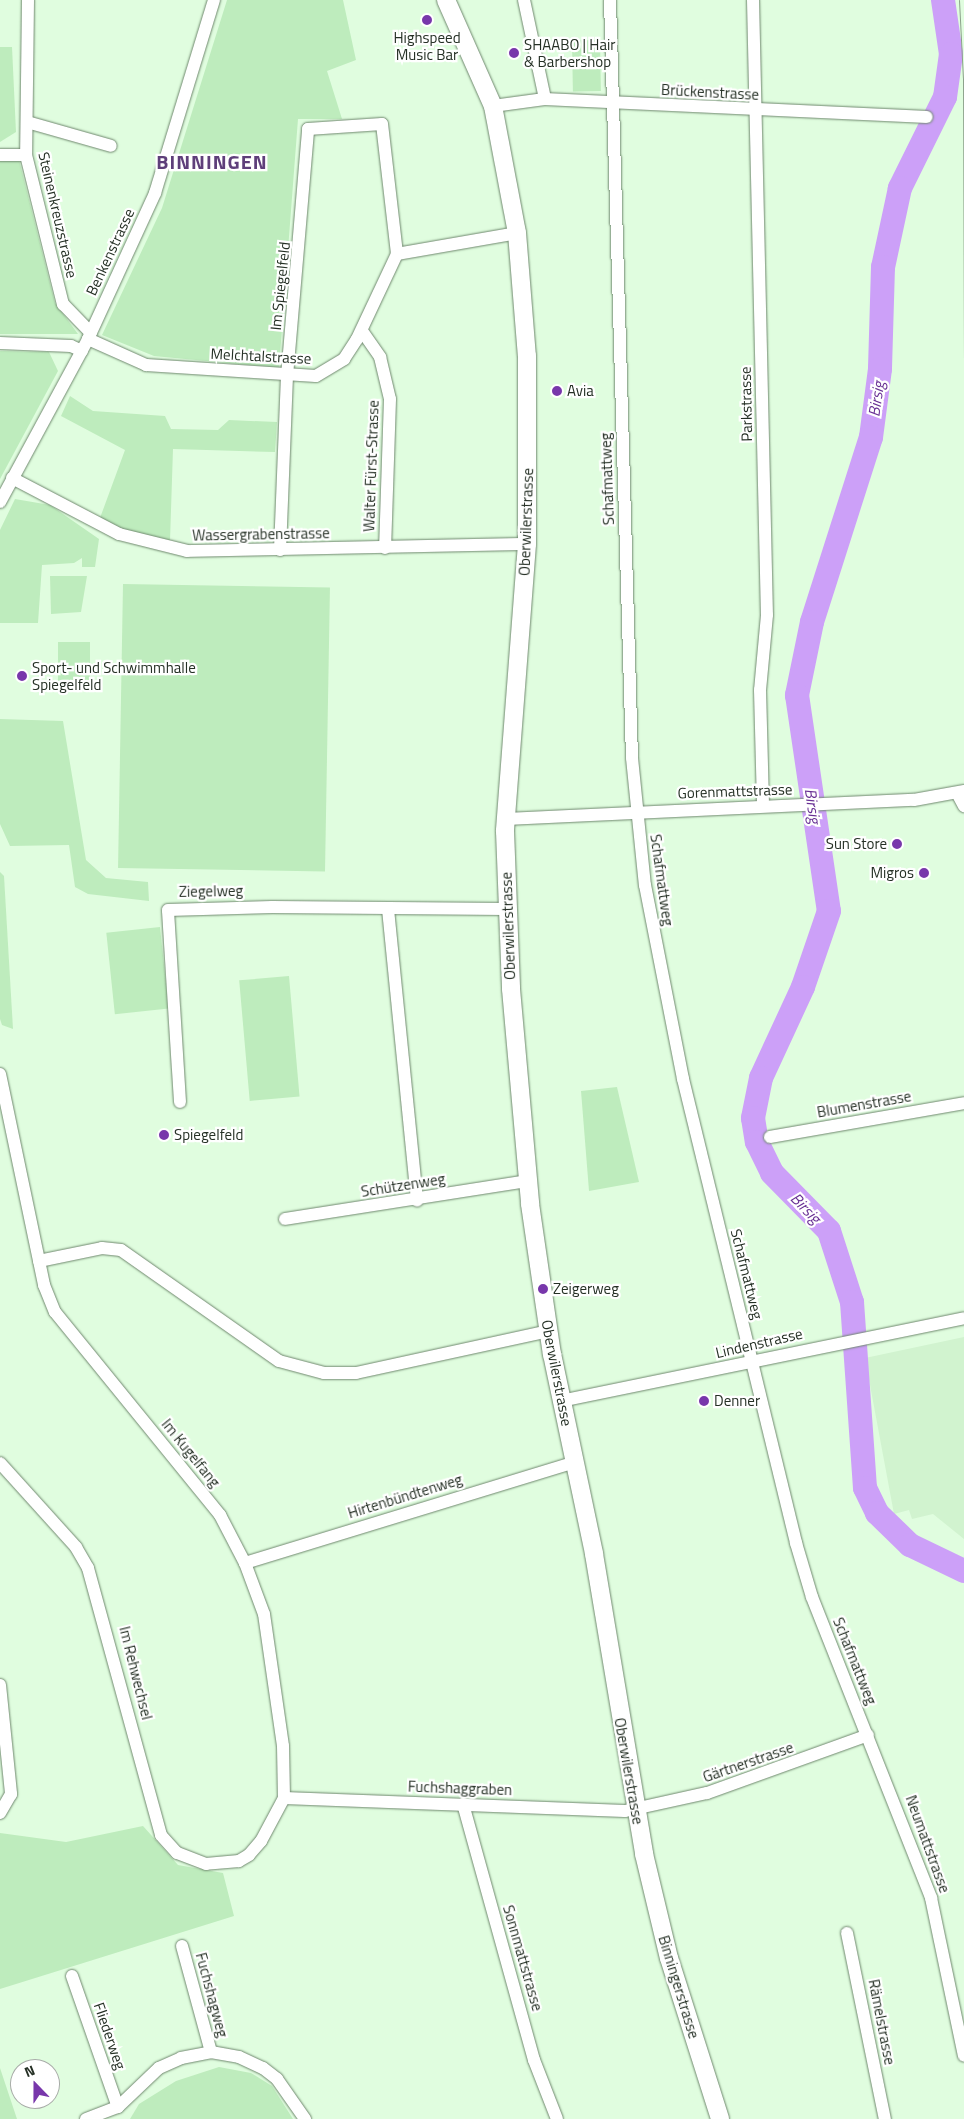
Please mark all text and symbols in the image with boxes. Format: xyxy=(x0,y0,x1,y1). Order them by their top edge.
marker: Highspeed Music Bar xyxy=(421,14,433,26)
place label: Highspeed Music Bar xyxy=(393,28,461,63)
place label: SHAABO | Hair & Barbershop xyxy=(524,35,615,70)
marker: SHAABO | Hair & Barbershop xyxy=(508,47,520,59)
street label: Brückenstrasse xyxy=(661,80,759,104)
district label: BINNINGEN xyxy=(155,149,269,173)
street label: Steinenkreuzstrasse xyxy=(35,150,81,280)
street label: Benkenstrasse xyxy=(82,206,138,298)
street label: Im Spiegelfeld xyxy=(266,241,294,331)
street label: Melchtalstrasse xyxy=(210,344,312,368)
street label: Parkstrasse xyxy=(736,366,756,442)
water label: Birsig xyxy=(864,380,888,418)
place label: Avia xyxy=(567,382,594,400)
marker: Avia xyxy=(551,385,563,397)
street label: Walter Fürst-Strasse xyxy=(360,400,382,532)
street label: Schafmattweg xyxy=(596,432,618,526)
street label: Oberwilerstrasse xyxy=(515,468,537,576)
street label: Wassergrabenstrasse xyxy=(192,524,330,544)
place label: Sport- und Schwimmhalle Spiegelfeld xyxy=(32,658,196,693)
marker: Sport- und Schwimmhalle Spiegelfeld xyxy=(16,670,28,682)
street label: Gorenmattstrasse xyxy=(677,780,793,802)
water label: Birsig xyxy=(801,787,825,825)
street label: Schafmattweg xyxy=(647,833,677,927)
place label: Sun Store xyxy=(826,835,887,853)
marker: Sun Store xyxy=(891,838,903,850)
place label: Migros xyxy=(870,864,914,882)
marker: Migros xyxy=(918,867,930,879)
street label: Oberwilerstrasse xyxy=(497,872,519,980)
street label: Ziegelweg xyxy=(179,881,243,901)
street label: Blumenstrasse xyxy=(816,1087,912,1121)
place label: Spiegelfeld xyxy=(174,1126,243,1144)
marker: Spiegelfeld xyxy=(158,1129,170,1141)
street label: Schützenweg xyxy=(360,1169,446,1201)
water label: Birsig xyxy=(787,1189,825,1227)
street label: Schafmattweg xyxy=(727,1227,767,1321)
place label: Zeigerweg xyxy=(553,1280,619,1298)
marker: Zeigerweg xyxy=(537,1283,549,1295)
street label: Oberwilerstrasse xyxy=(538,1318,576,1428)
street label: Lindenstrasse xyxy=(714,1324,804,1362)
place label: Denner xyxy=(714,1392,760,1410)
marker: Denner xyxy=(698,1395,710,1407)
street label: Im Kugelfang xyxy=(158,1415,224,1491)
street label: Hirtenbündtenweg xyxy=(346,1470,464,1522)
street label: Schafmattweg xyxy=(829,1615,881,1707)
street label: Im Rehwechsel xyxy=(116,1624,156,1722)
street label: Oberwilerstrasse xyxy=(611,1716,647,1826)
street label: Gärtnerstrasse xyxy=(700,1738,796,1786)
street label: Fuchshaggraben xyxy=(408,1777,512,1799)
street label: Neumattstrasse xyxy=(902,1793,954,1895)
street label: Sonnmattstrasse xyxy=(499,1903,547,2013)
street label: Binningerstrasse xyxy=(655,1933,703,2041)
street label: Fuchshagweg xyxy=(192,1951,232,2039)
street label: Rämelstrasse xyxy=(865,1978,899,2066)
street label: Fliederweg xyxy=(90,2000,130,2072)
north arrow xyxy=(10,2059,60,2109)
text: N xyxy=(21,2059,38,2082)

